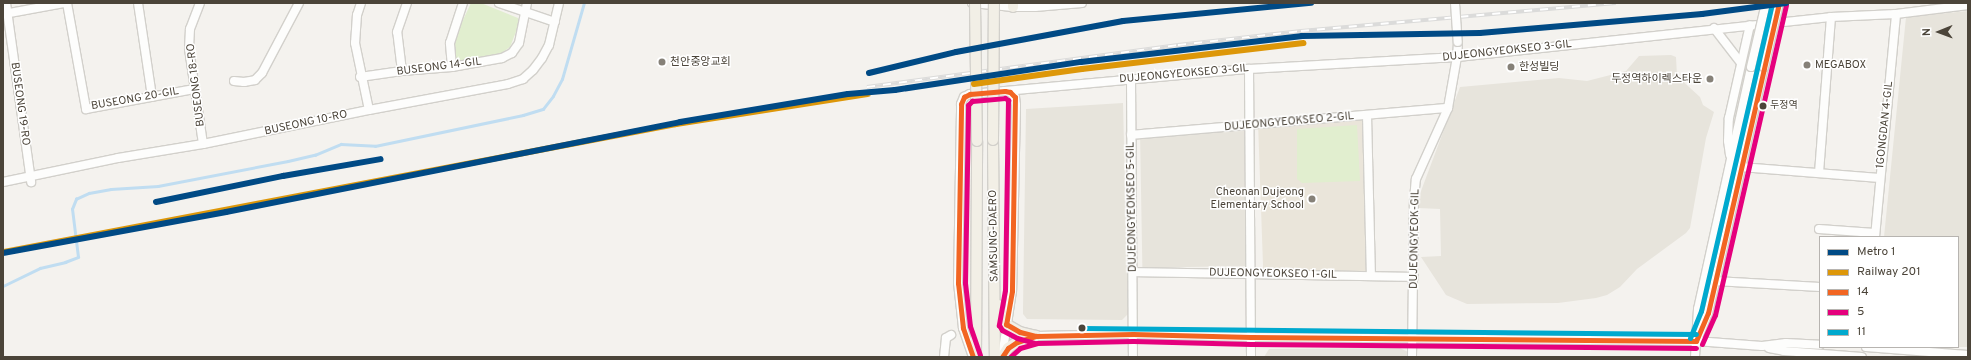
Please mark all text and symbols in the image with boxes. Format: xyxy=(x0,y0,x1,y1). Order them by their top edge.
north arrow xyxy=(1919,12,1959,52)
text: N xyxy=(1920,28,1934,36)
street label: DUJEONGYEOKSEO 3-GIL xyxy=(1442,38,1572,64)
street label: BUSEONG 18-RO xyxy=(184,43,208,127)
street label: BUSEONG 14-GIL xyxy=(396,55,482,79)
place label: 천안중앙교회 xyxy=(670,55,731,69)
marker: 천안중앙교회 xyxy=(657,57,667,67)
place label: MEGABOX xyxy=(1815,58,1866,72)
place label: 한성빌딩 xyxy=(1519,60,1559,74)
marker: MEGABOX xyxy=(1802,60,1812,70)
street label: BUSEONG 19-RO xyxy=(8,62,32,146)
street label: DUJEONGYEOKSEO 3-GIL xyxy=(1119,62,1249,86)
marker: 한성빌딩 xyxy=(1506,62,1516,72)
place label: 두정역하이렉스타운 xyxy=(1611,72,1702,86)
marker: 두정역하이렉스타운 xyxy=(1705,74,1715,84)
street label: 1GONGDAN 4-GIL xyxy=(1874,81,1896,169)
street label: BUSEONG 20-GIL xyxy=(90,85,180,113)
place label: 두정역 xyxy=(1770,100,1798,112)
marker: 두정역 xyxy=(1758,101,1768,111)
street label: BUSEONG 10-RO xyxy=(263,108,349,138)
street label: DUJEONGYEOKSEO 2-GIL xyxy=(1224,110,1354,134)
street label: DUJEONGYEOKSEO 5-GIL xyxy=(1124,142,1140,272)
place label: Cheonan Dujeong Elementary School xyxy=(1211,186,1304,212)
street label: DUJEONGYEOK-GIL xyxy=(1408,189,1422,289)
street label: SAMSUNG-DAERO xyxy=(987,190,1001,282)
marker: Cheonan Dujeong Elementary School xyxy=(1307,194,1317,204)
legend xyxy=(1819,236,1959,348)
text: Metro 1 xyxy=(1857,244,1895,260)
text: Railway 201 xyxy=(1857,264,1921,280)
street label: DUJEONGYEOKSEO 1-GIL xyxy=(1209,266,1337,282)
text: 14 xyxy=(1857,284,1869,300)
text: 5 xyxy=(1857,304,1864,320)
unlabelled marker xyxy=(1077,323,1087,333)
text: 11 xyxy=(1857,324,1866,340)

